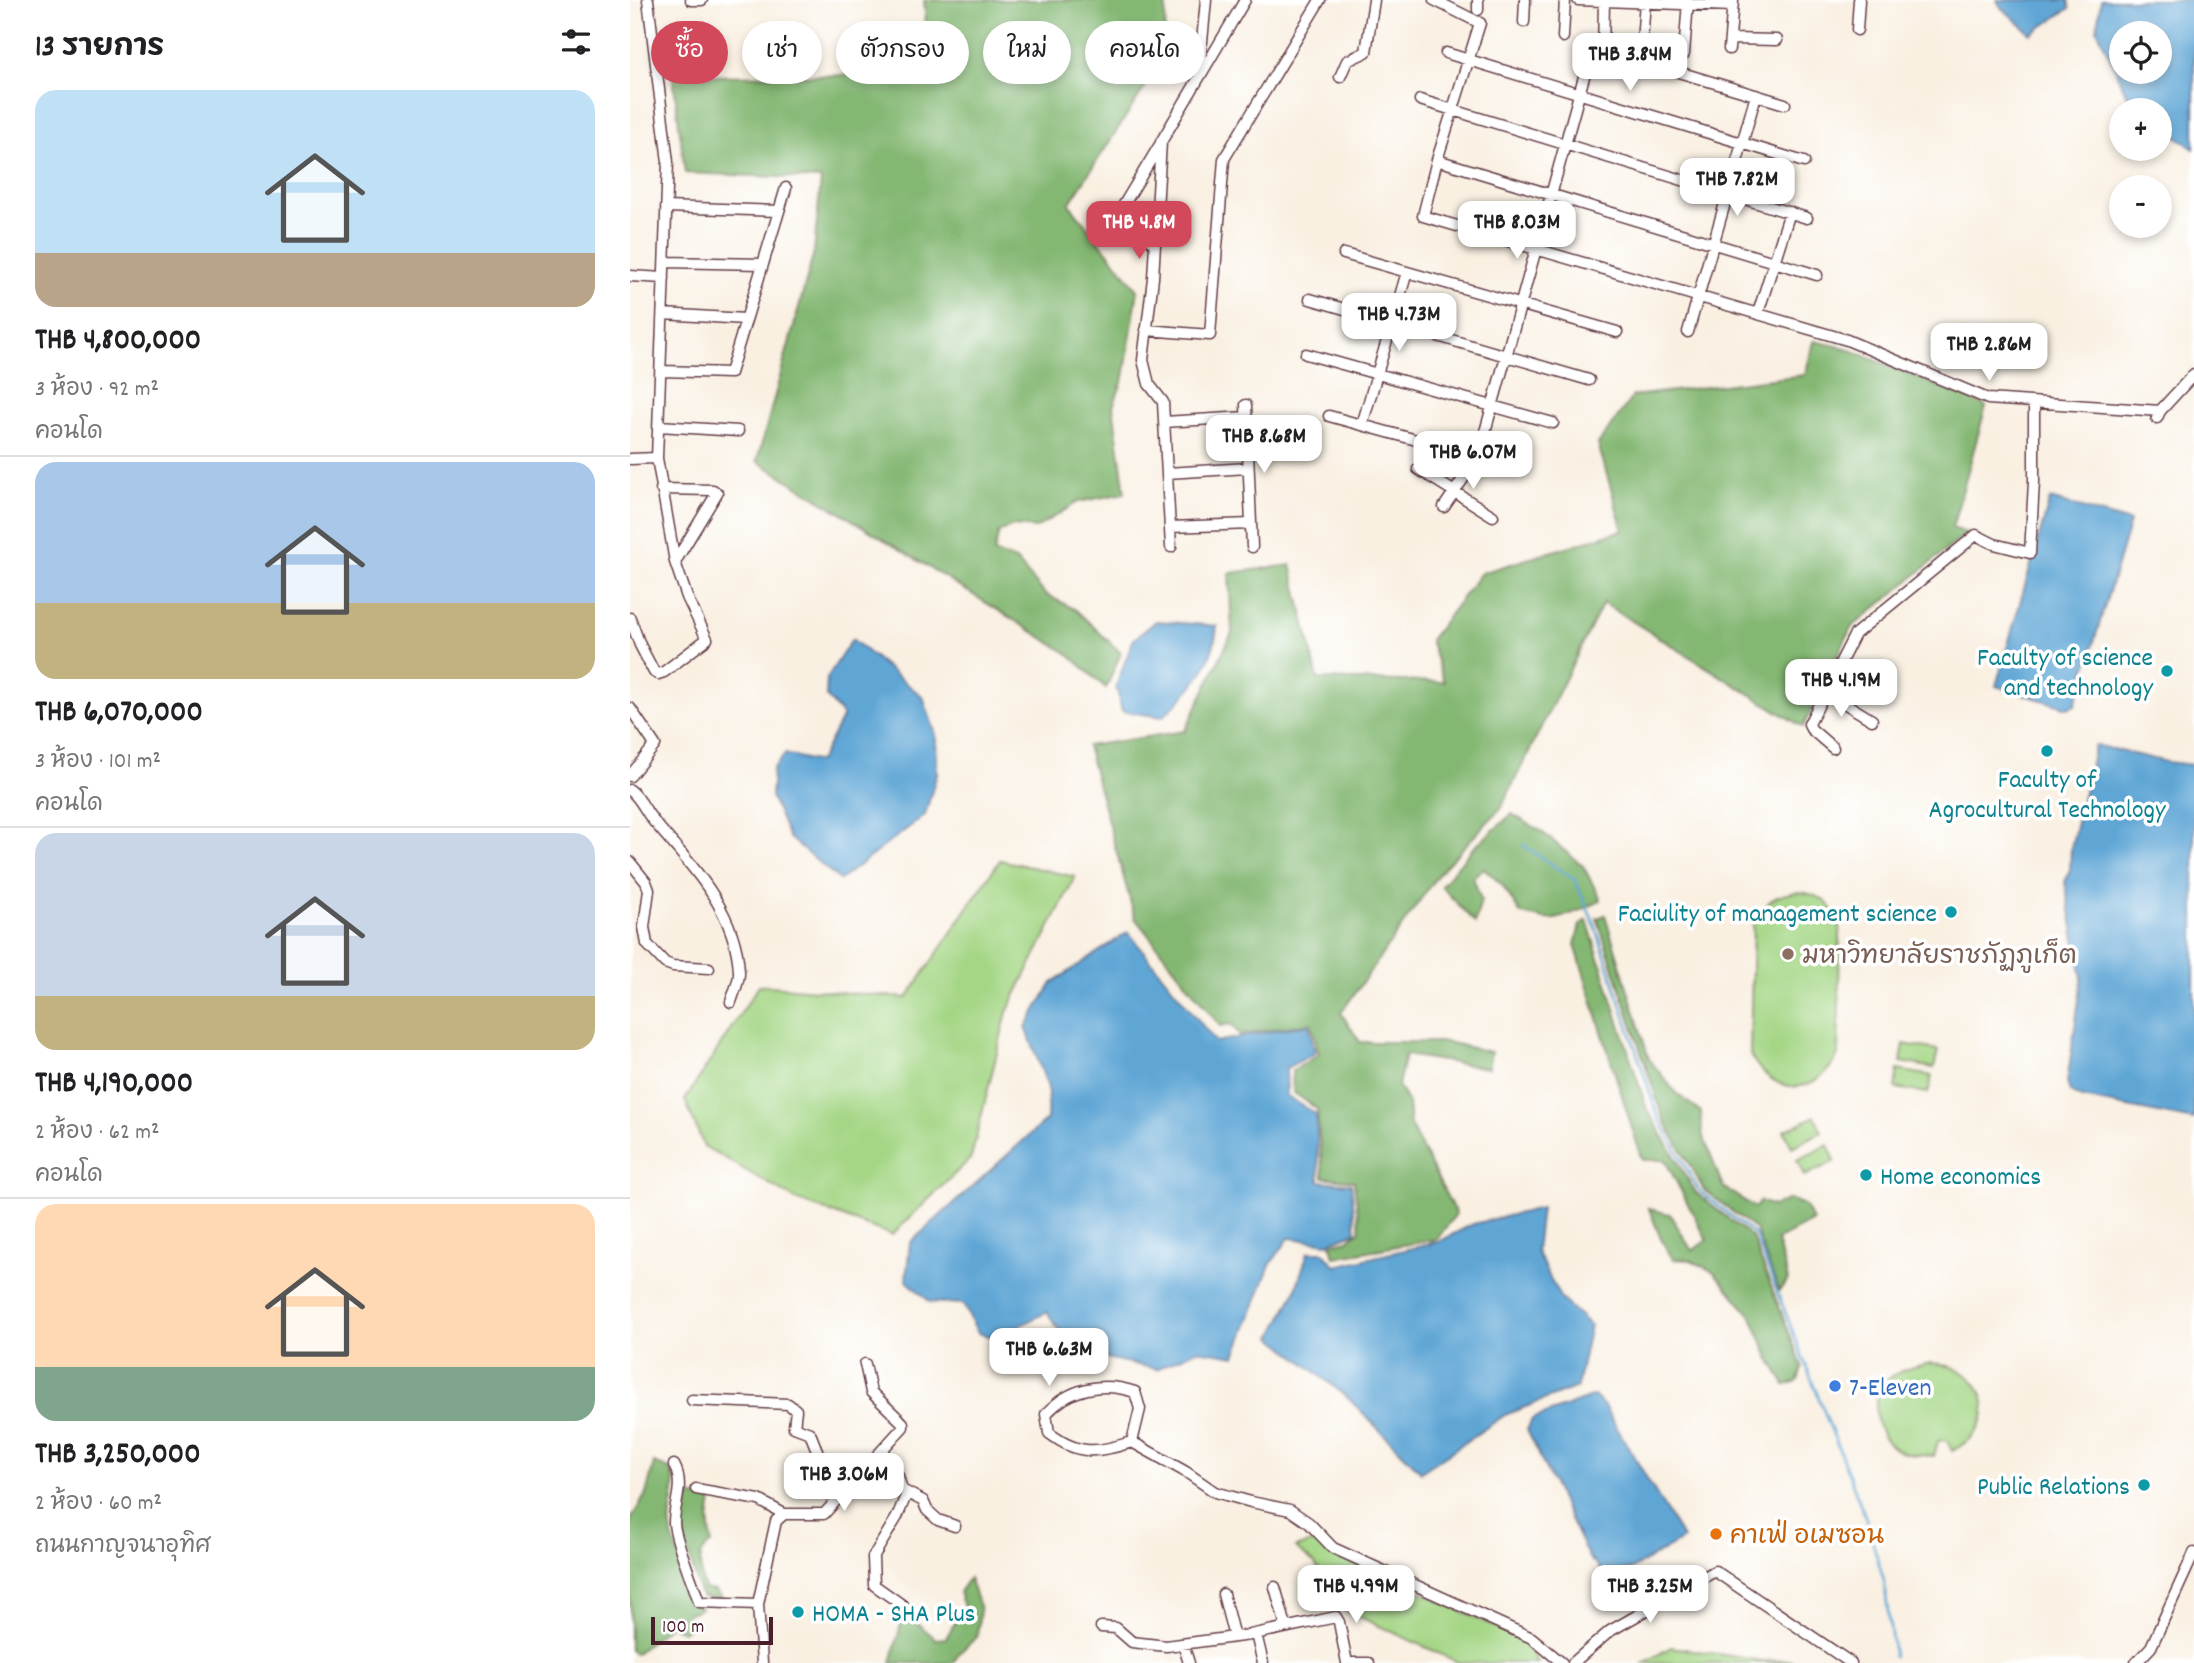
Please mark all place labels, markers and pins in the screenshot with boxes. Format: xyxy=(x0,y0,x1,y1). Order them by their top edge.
pin: THB 3.84M xyxy=(1550,34,1710,93)
pin: THB 7.82M xyxy=(1657,158,1817,218)
pin: THB 4.8M xyxy=(1067,202,1211,261)
pin: THB 8.03M xyxy=(1437,202,1597,261)
pin: THB 4.73M xyxy=(1319,294,1479,353)
pin: THB 2.86M xyxy=(1909,324,2069,383)
pin: THB 8.68M xyxy=(1184,416,1344,475)
pin: THB 6.07M xyxy=(1393,432,1553,491)
place label: Faculty of science and technology xyxy=(1977,641,2153,708)
pin: THB 4.19M xyxy=(1761,660,1921,719)
marker: Faculty of science and technology xyxy=(2159,663,2175,679)
marker: Faculty of Agrocultural Technology xyxy=(2039,743,2055,759)
place label: Faculty of Agrocultural Technology xyxy=(1929,763,2166,830)
place label: Faciulity of management science xyxy=(1618,897,1937,934)
marker: Faciulity of management science xyxy=(1943,904,1959,920)
place label: มหาวิทยาลัยราชภัฏภูเก็ต xyxy=(1802,938,2077,976)
marker: มหาวิทยาลัยราชภัฏภูเก็ต xyxy=(1780,946,1796,962)
place label: Home economics xyxy=(1880,1160,2041,1197)
marker: Home economics xyxy=(1858,1167,1874,1183)
pin: THB 6.63M xyxy=(969,1328,1129,1388)
place label: 7-Eleven xyxy=(1849,1371,1932,1408)
marker: 7-Eleven xyxy=(1827,1378,1843,1394)
pin: THB 3.06M xyxy=(764,1454,924,1513)
place label: Public Relations xyxy=(1977,1470,2130,1507)
marker: Public Relations xyxy=(2136,1477,2152,1493)
place label: คาเฟ่ อเมซอน xyxy=(1730,1519,1884,1556)
marker: คาเฟ่ อเมซอน xyxy=(1708,1526,1724,1542)
pin: THB 4.99M xyxy=(1276,1566,1436,1625)
pin: THB 3.25M xyxy=(1570,1566,1730,1625)
place label: HOMA - SHA Plus xyxy=(812,1597,976,1634)
marker: HOMA - SHA Plus xyxy=(790,1604,806,1620)

